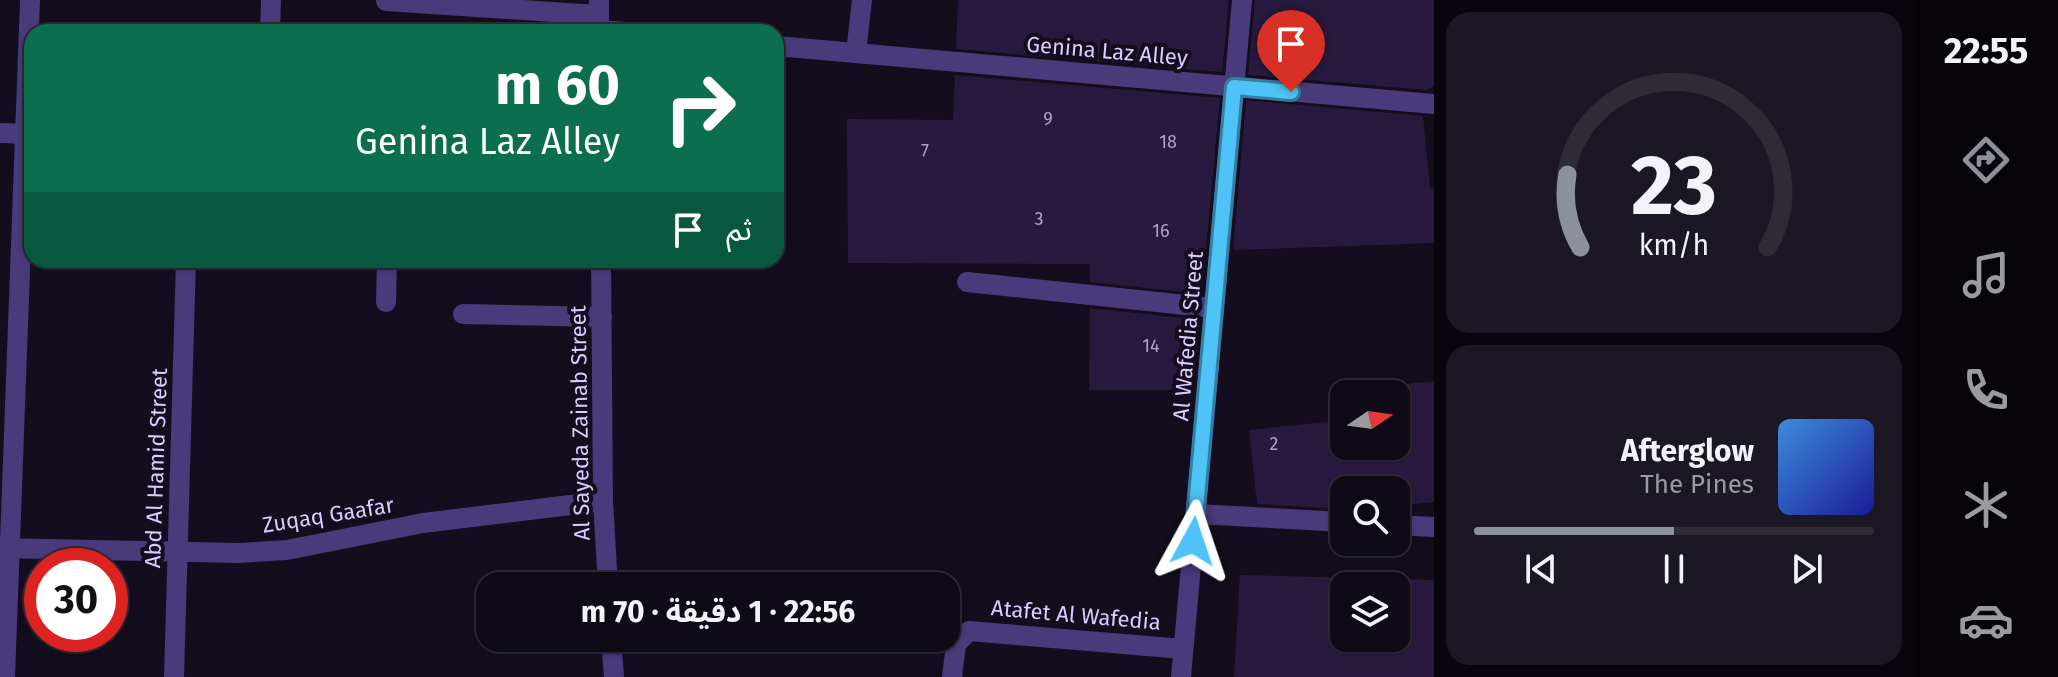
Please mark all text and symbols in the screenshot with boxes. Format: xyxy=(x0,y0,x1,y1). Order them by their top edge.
pin xyxy=(1257,10,1325,92)
icon: arrive xyxy=(1269,22,1313,66)
text: 22:55 xyxy=(1944,29,2028,73)
street label: Genina Laz Alley xyxy=(1025,30,1189,72)
text: 60 m xyxy=(495,52,620,119)
icon: right xyxy=(648,56,752,160)
house number: 9 xyxy=(1043,108,1053,130)
text: Genina Laz Alley xyxy=(355,120,620,164)
house number: 18 xyxy=(1159,131,1177,153)
icon: directions xyxy=(1958,132,2014,188)
text: 23 xyxy=(1631,136,1717,236)
house number: 7 xyxy=(921,140,929,162)
icon: arrive xyxy=(666,208,710,252)
house number: 3 xyxy=(1035,208,1043,230)
text: ثم xyxy=(726,212,752,248)
house number: 16 xyxy=(1152,220,1170,242)
text: km/h xyxy=(1639,228,1709,263)
icon: music xyxy=(1958,247,2014,303)
street label: Al Wafedia Street xyxy=(1167,250,1209,422)
street label: Al Sayeda Zainab Street xyxy=(564,305,596,541)
house number: 14 xyxy=(1142,335,1160,357)
icon: phone xyxy=(1958,362,2014,418)
street label: Abd Al Hamid Street xyxy=(139,367,173,569)
north arrow xyxy=(1330,380,1410,460)
map controls xyxy=(1330,380,1410,652)
house number: 2 xyxy=(1270,433,1279,455)
text: Afterglow xyxy=(1621,433,1754,469)
text: The Pines xyxy=(1640,469,1754,500)
button: search xyxy=(1330,476,1410,556)
icon: climate xyxy=(1958,477,2014,533)
street label: Zuqaq Gaafar xyxy=(260,491,396,539)
position arrow xyxy=(1151,499,1235,583)
icon: previous xyxy=(1519,547,1563,591)
icon: pause xyxy=(1652,547,1696,591)
icon: next xyxy=(1785,547,1829,591)
speed limit sign: 30 xyxy=(24,548,128,652)
button: layers xyxy=(1330,572,1410,652)
icon: car xyxy=(1958,592,2014,648)
text: 22:56 · 1 دقيقة · 70 m xyxy=(581,594,855,630)
street label: Atafet Al Wafedia xyxy=(990,594,1162,636)

